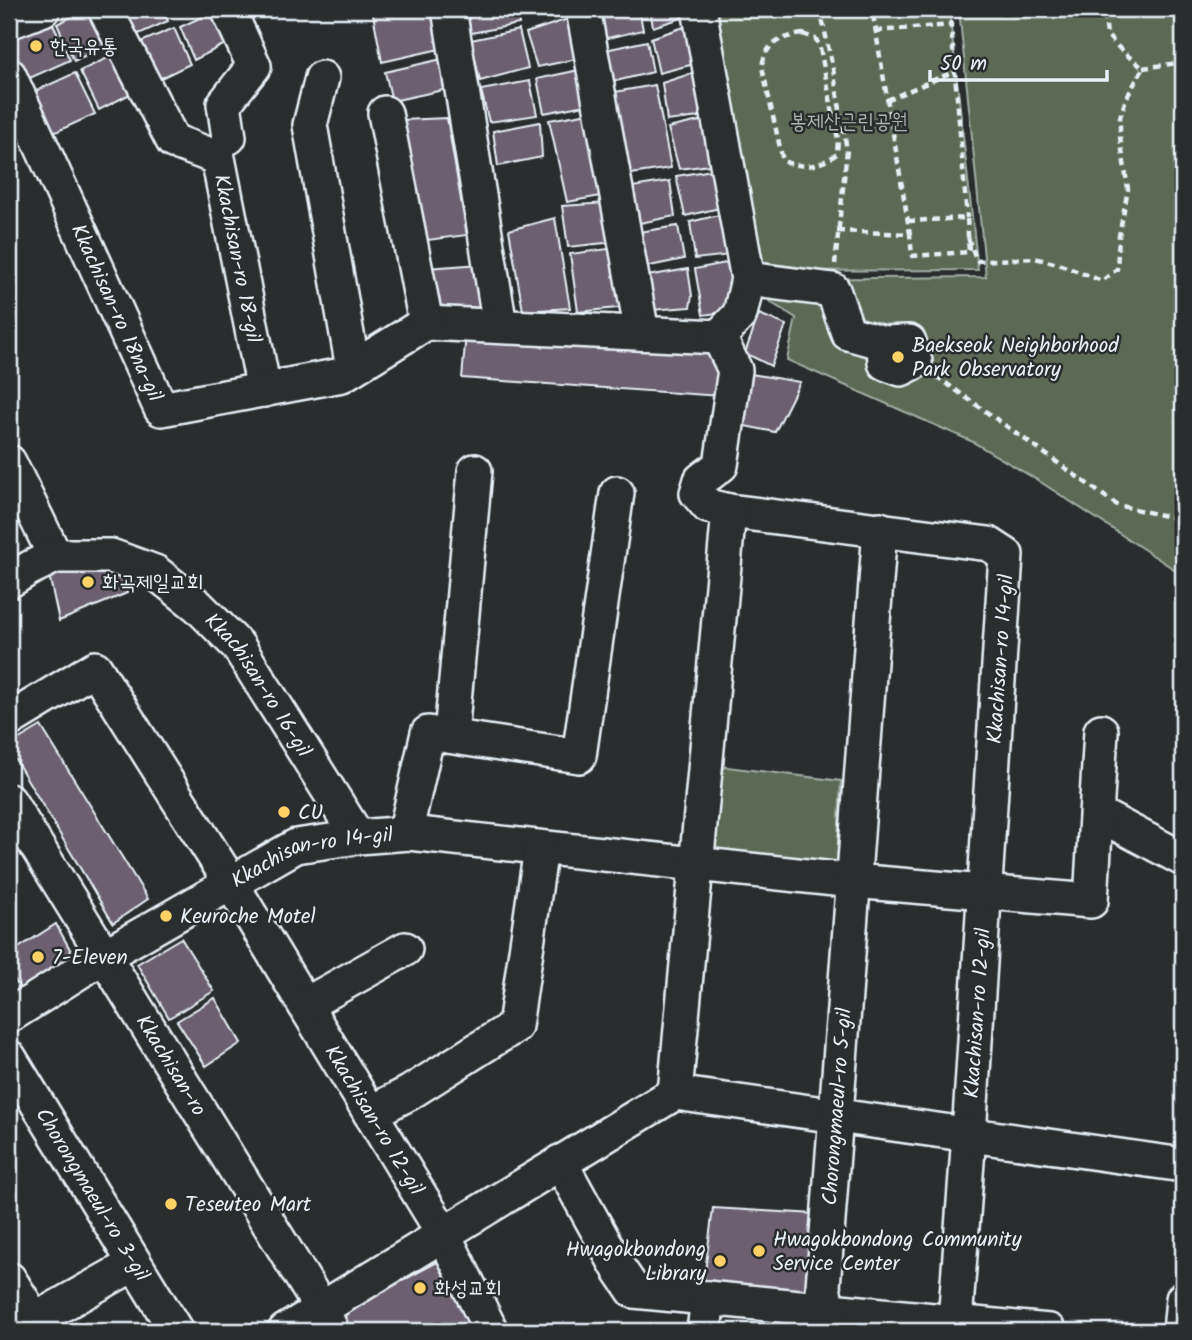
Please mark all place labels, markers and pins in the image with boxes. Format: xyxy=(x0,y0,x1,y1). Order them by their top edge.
place label: 한국유통 xyxy=(50,31,118,64)
marker: 한국유통 xyxy=(28,38,44,54)
place label: Baekseok Neighborhood Park Observatory xyxy=(912,330,1119,387)
marker: Baekseok Neighborhood Park Observatory xyxy=(890,349,906,365)
place label: 화곡제일교회 xyxy=(102,567,203,600)
marker: 화곡제일교회 xyxy=(80,574,96,590)
place label: CU xyxy=(298,797,323,830)
marker: CU xyxy=(276,804,292,820)
place label: Keuroche Motel xyxy=(180,901,316,934)
marker: Keuroche Motel xyxy=(158,908,174,924)
place label: 7-Eleven xyxy=(52,942,128,975)
marker: 7-Eleven xyxy=(30,949,46,965)
place label: Teseuteo Mart xyxy=(185,1189,312,1222)
marker: Teseuteo Mart xyxy=(163,1196,179,1212)
place label: Hwagokbondong Community Service Center xyxy=(773,1224,1022,1281)
place label: Hwagokbondong Library xyxy=(566,1234,706,1291)
marker: Hwagokbondong Community Service Center xyxy=(751,1243,767,1259)
marker: Hwagokbondong Library xyxy=(712,1253,728,1269)
place label: 화성교회 xyxy=(434,1273,502,1306)
marker: 화성교회 xyxy=(412,1280,428,1296)

